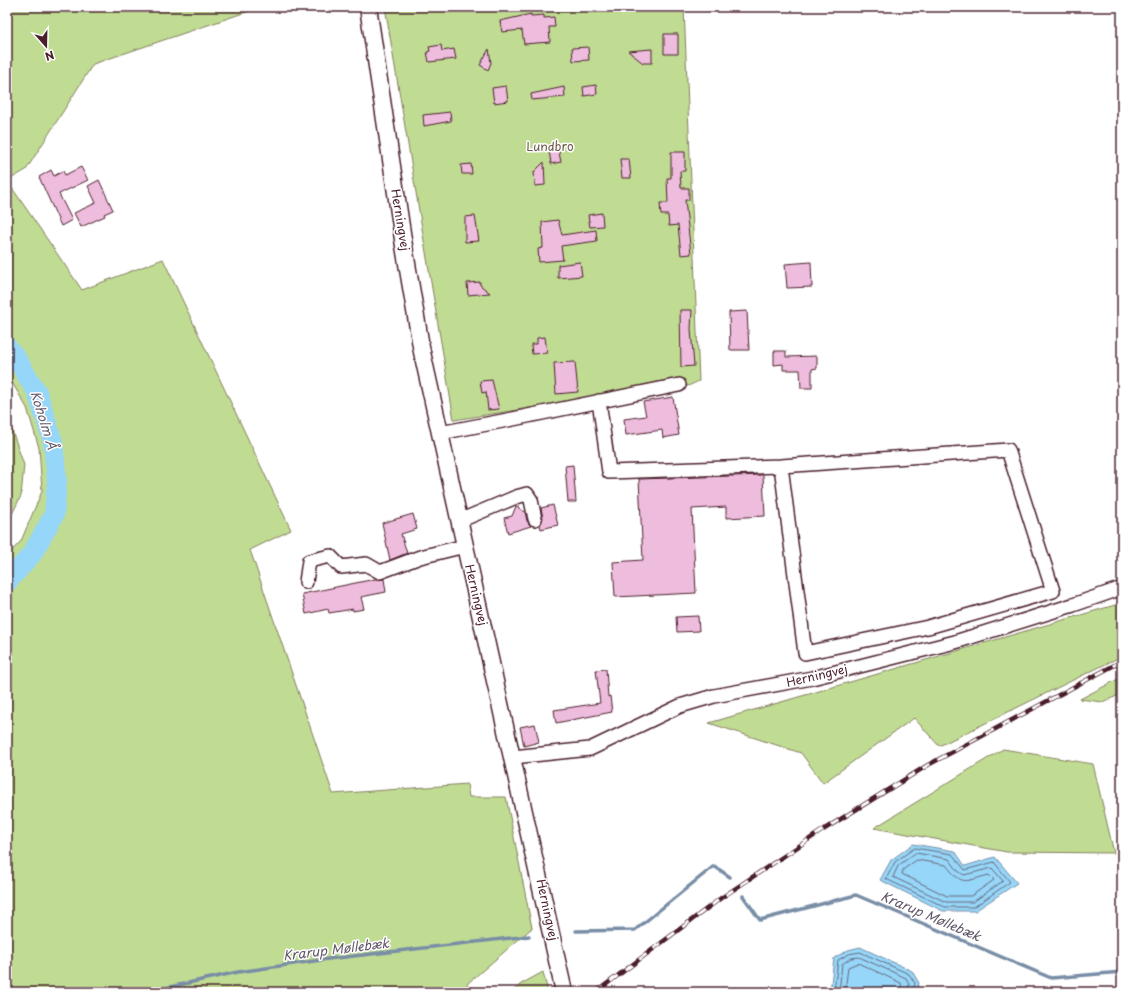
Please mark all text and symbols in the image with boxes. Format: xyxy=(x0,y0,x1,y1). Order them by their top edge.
north arrow xyxy=(26,26,66,66)
text: N xyxy=(42,46,57,65)
park label: Lundbro xyxy=(526,137,574,155)
street label: Herningvej xyxy=(387,188,415,252)
water label: Koholm Å xyxy=(27,388,63,453)
street label: Herningvej xyxy=(461,562,493,627)
street label: Herningvej xyxy=(784,659,849,691)
street label: Herningvej xyxy=(533,877,563,942)
water label: Krarup Møllebæk xyxy=(878,886,985,946)
water label: Krarup Møllebæk xyxy=(282,932,391,964)

